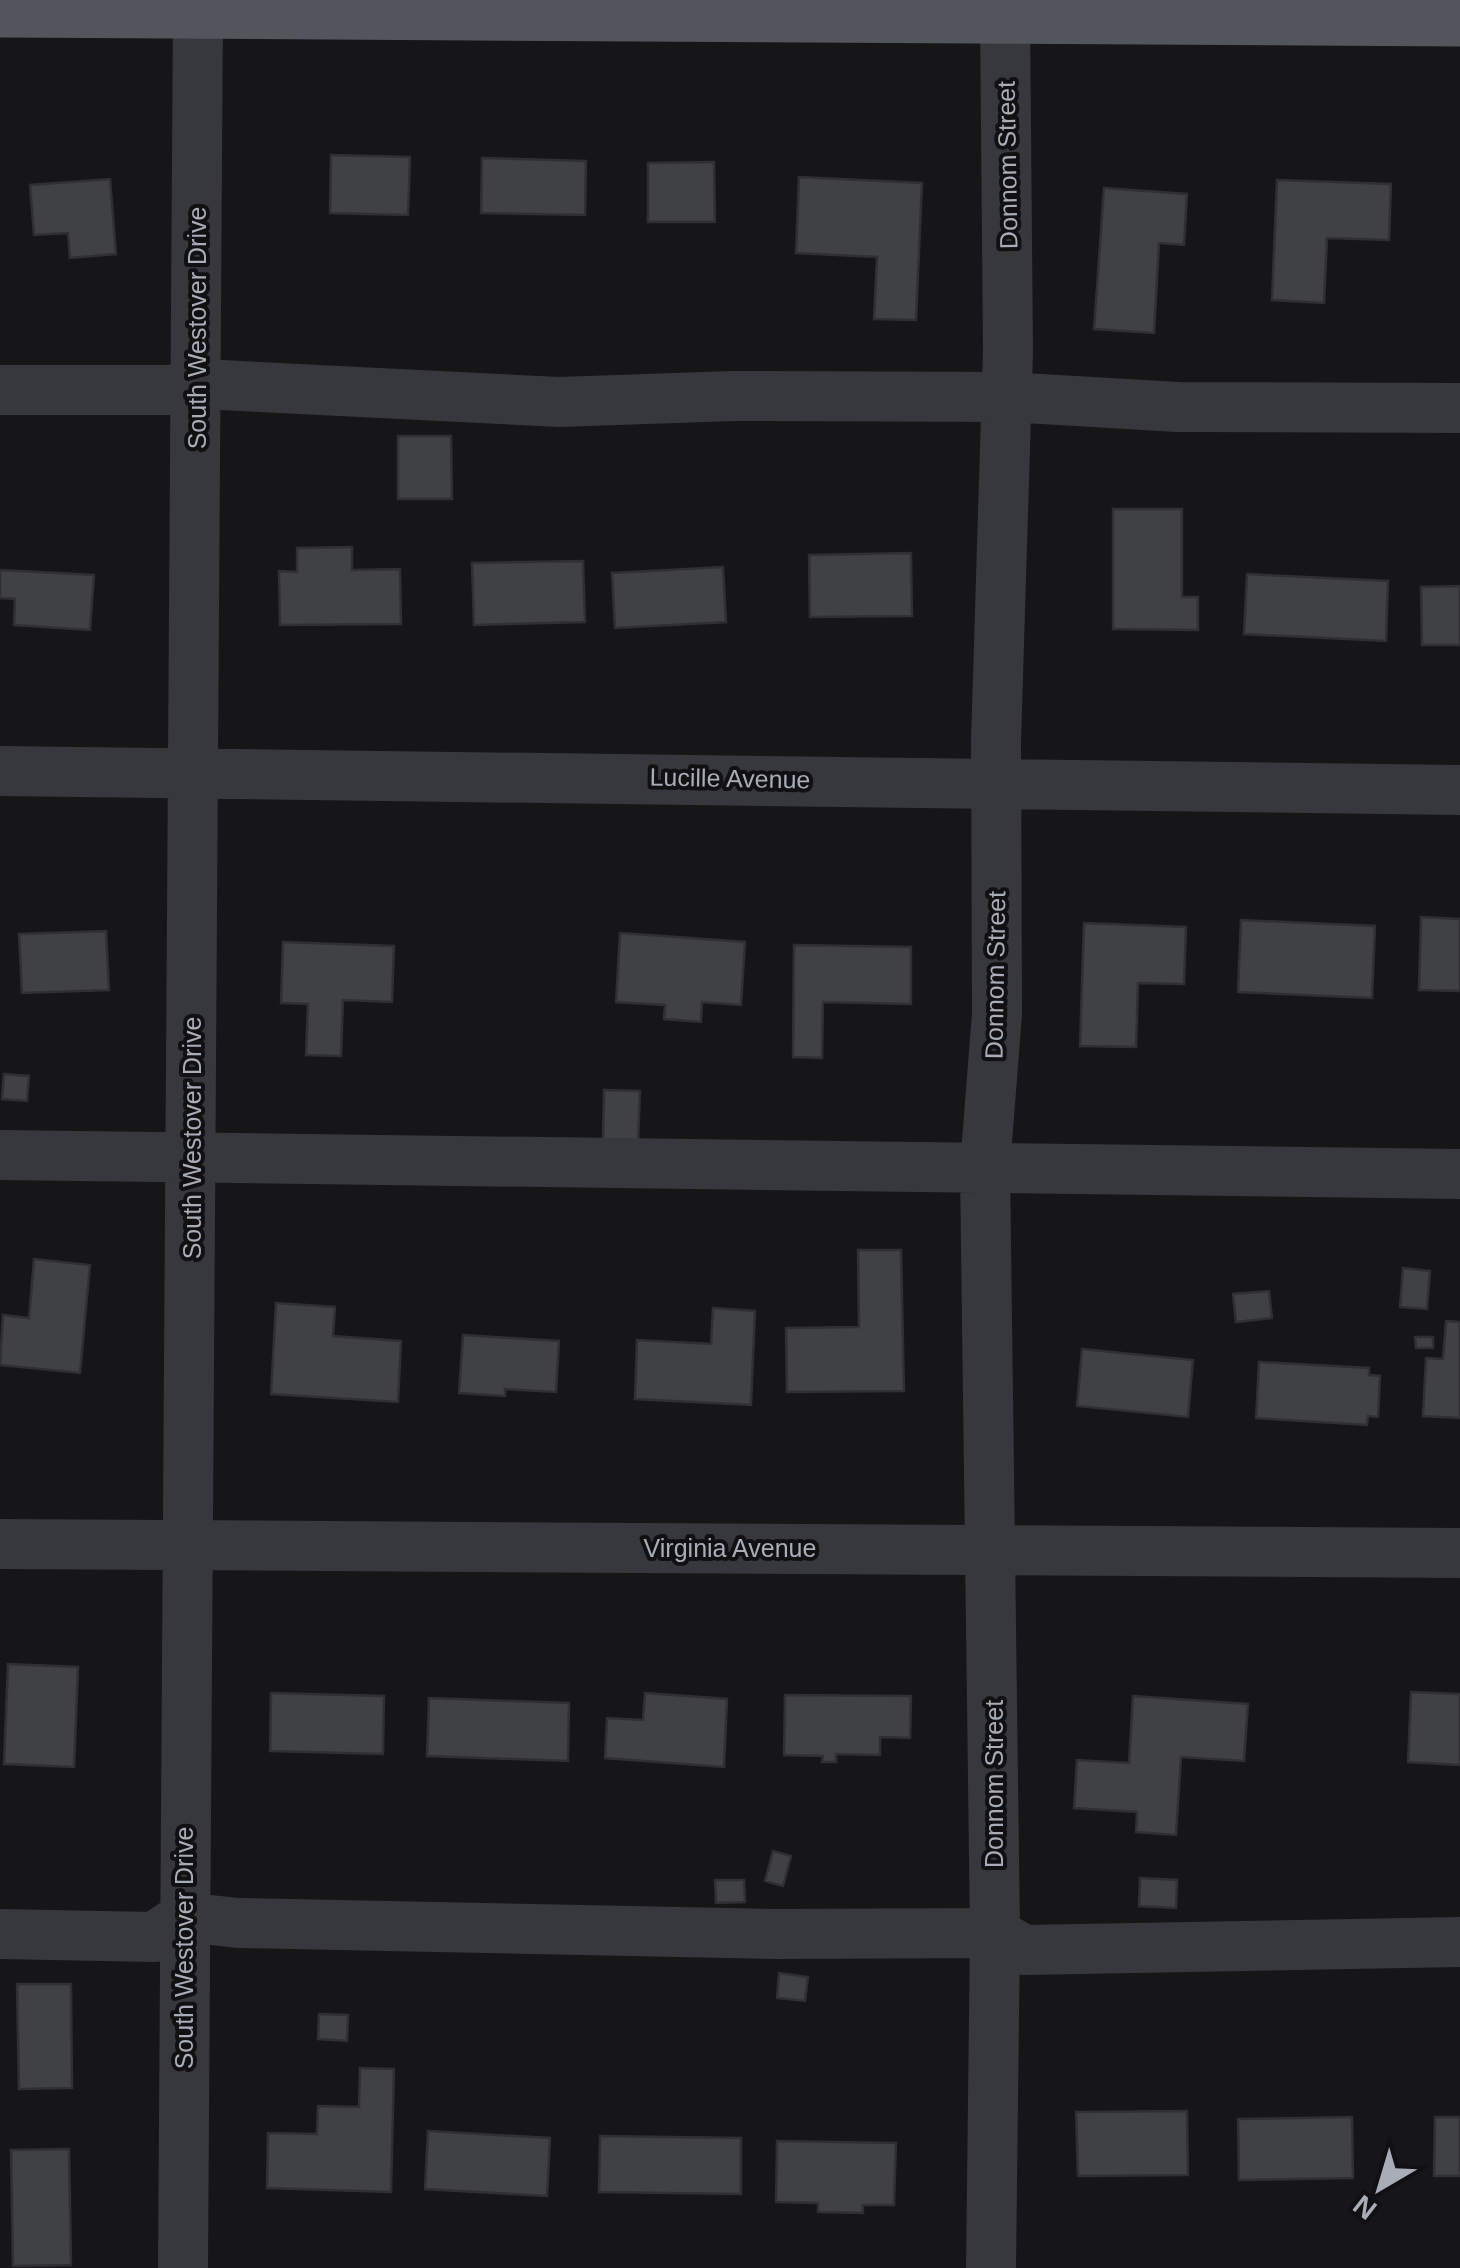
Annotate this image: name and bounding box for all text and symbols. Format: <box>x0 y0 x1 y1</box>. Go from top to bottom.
street label: Donnom Street <box>992 81 1022 249</box>
street label: South Westover Drive <box>183 207 211 449</box>
street label: Lucille Avenue <box>649 763 811 793</box>
street label: Donnom Street <box>980 891 1010 1059</box>
street label: South Westover Drive <box>178 1017 206 1259</box>
street label: Virginia Avenue <box>644 1534 816 1562</box>
street label: Donnom Street <box>980 1700 1008 1868</box>
street label: South Westover Drive <box>170 1827 198 2069</box>
north arrow <box>1330 2138 1430 2238</box>
text: N <box>1347 2189 1382 2226</box>

